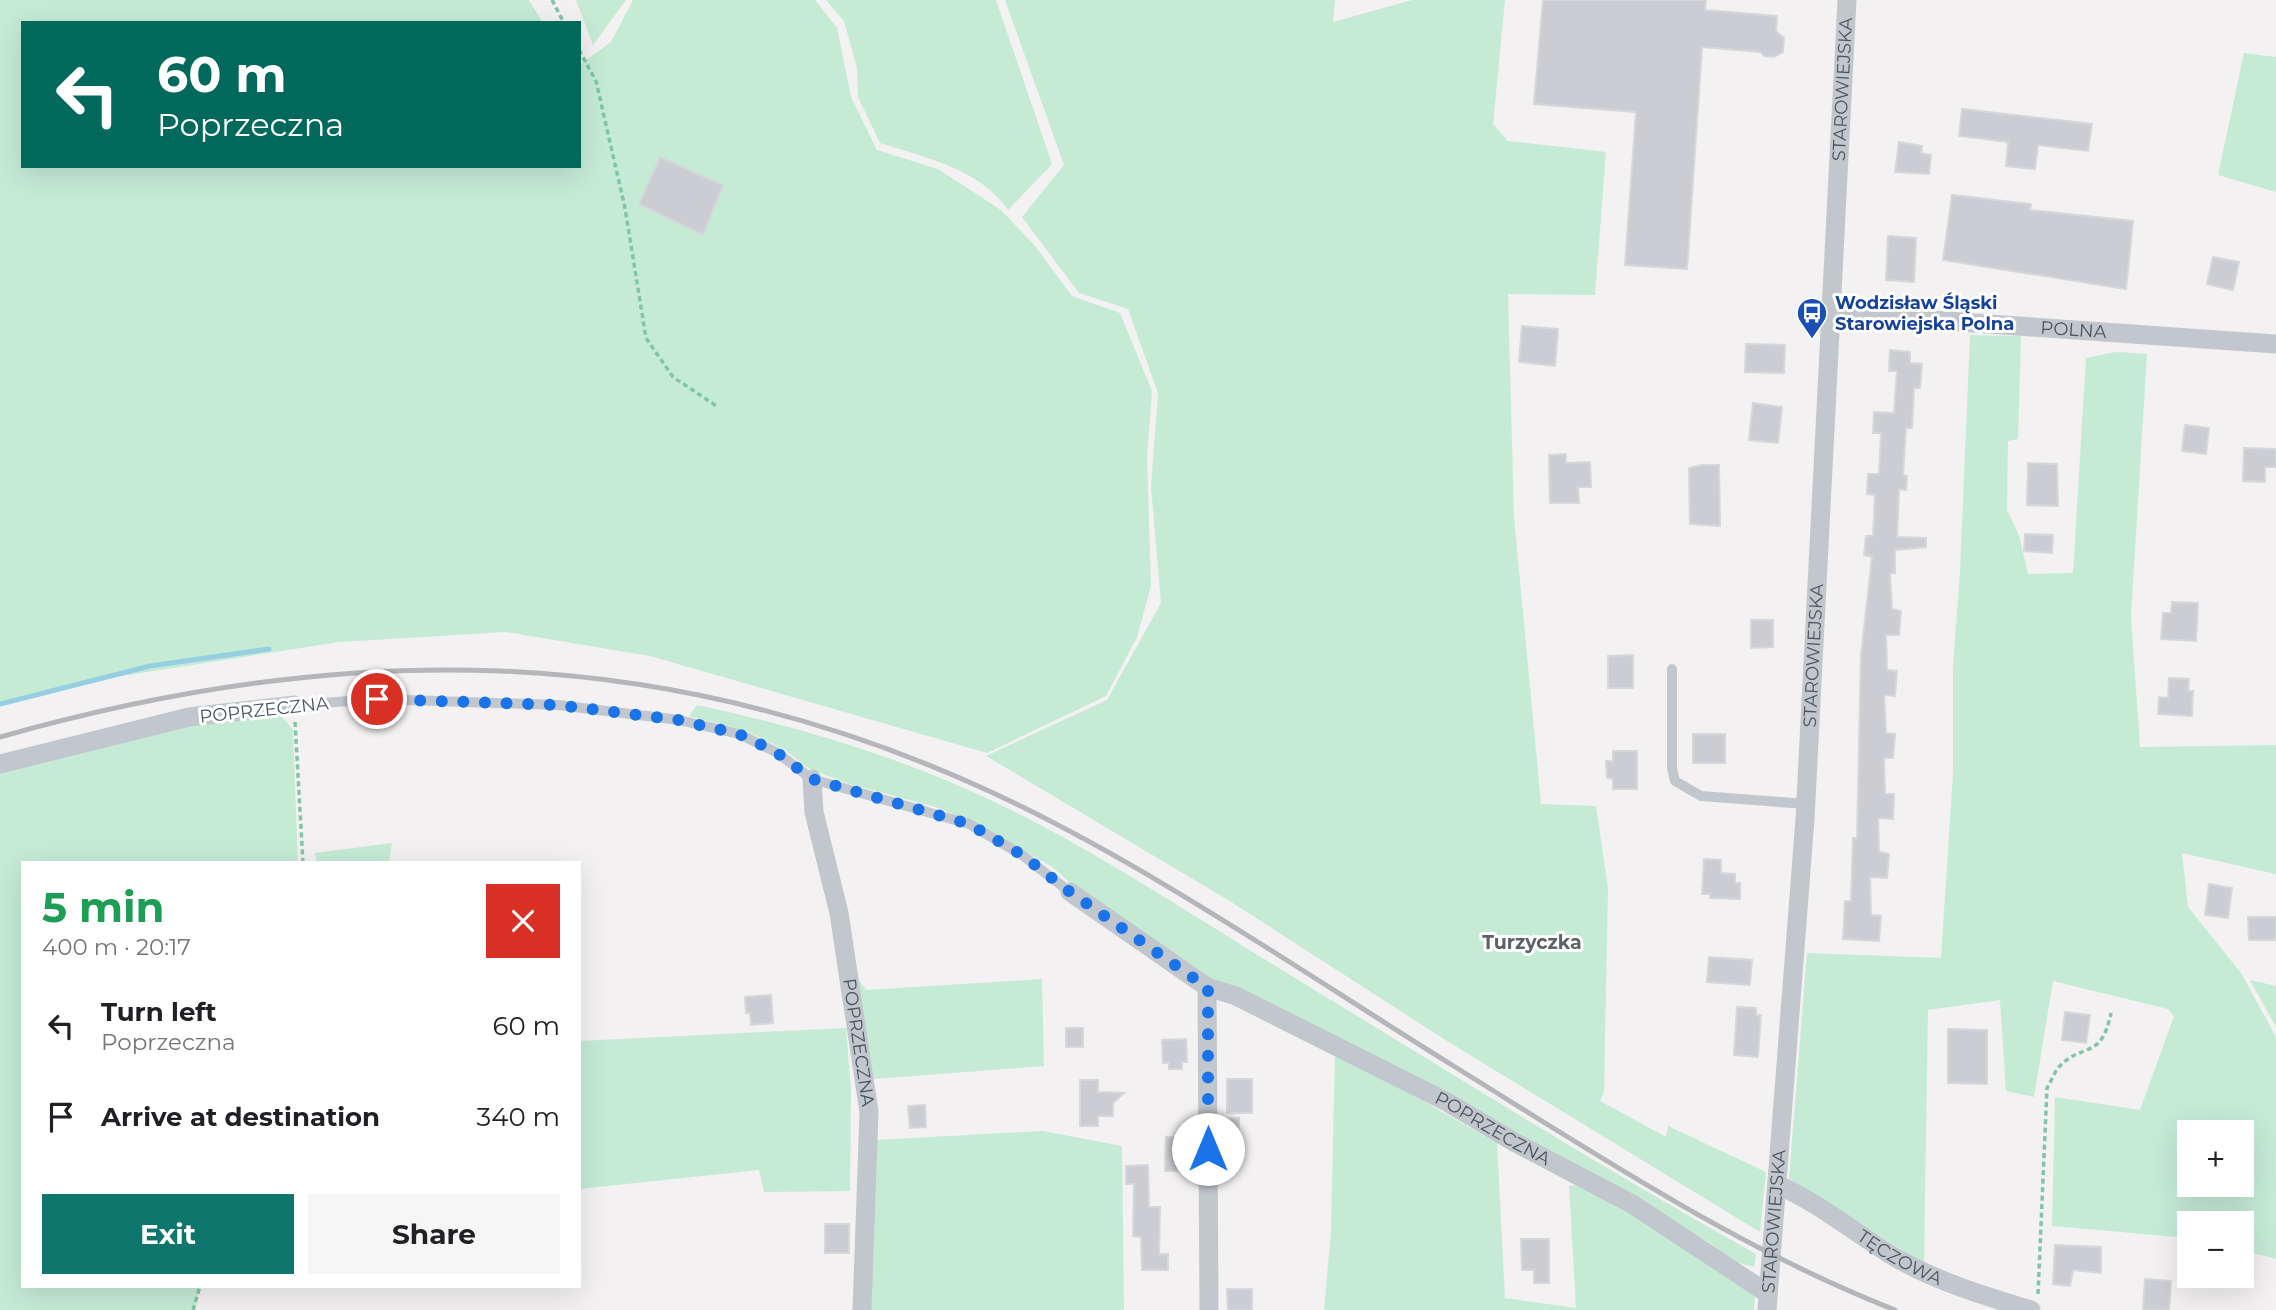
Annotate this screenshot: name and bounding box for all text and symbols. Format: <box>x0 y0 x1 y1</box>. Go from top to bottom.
street label: STAROWIEJSKA <box>1828 17 1857 162</box>
text: 60 m <box>157 45 287 104</box>
icon: left <box>42 49 133 140</box>
text: Poprzeczna <box>157 105 344 144</box>
place label: Wodzisław Śląski Starowiejska Polna <box>1835 292 2014 335</box>
bus stop icon: Wodzisław Śląski Starowiejska Polna <box>1795 296 1829 340</box>
street label: POLNA <box>2040 317 2107 343</box>
street label: STAROWIEJSKA <box>1799 583 1828 728</box>
pin <box>347 669 407 729</box>
icon: arrive <box>358 680 396 718</box>
street label: POPRZECZNA <box>198 692 330 728</box>
text: 5 min <box>42 881 165 933</box>
button: close <box>486 884 560 958</box>
district label: Turzyczka <box>1482 931 1582 954</box>
text: 400 m · 20:17 <box>42 933 191 961</box>
street label: POPRZECZNA <box>838 977 879 1108</box>
text: Turn left <box>101 996 217 1028</box>
icon: left <box>42 1007 80 1045</box>
text: 60 m <box>493 1010 560 1042</box>
text: Poprzeczna <box>101 1028 236 1056</box>
street label: POPRZECZNA <box>1431 1087 1554 1170</box>
icon: arrive <box>42 1098 80 1136</box>
text: Arrive at destination <box>101 1101 380 1133</box>
text: 340 m <box>477 1101 560 1133</box>
position arrow <box>1171 1112 1245 1186</box>
map controls <box>2177 1120 2254 1288</box>
button: + <box>2177 1120 2254 1197</box>
street label: STAROWIEJSKA <box>1757 1149 1790 1294</box>
button: Exit <box>42 1194 294 1274</box>
button: Share <box>308 1194 560 1274</box>
button: − <box>2177 1211 2254 1288</box>
street label: TĘCZOWA <box>1853 1225 1945 1290</box>

